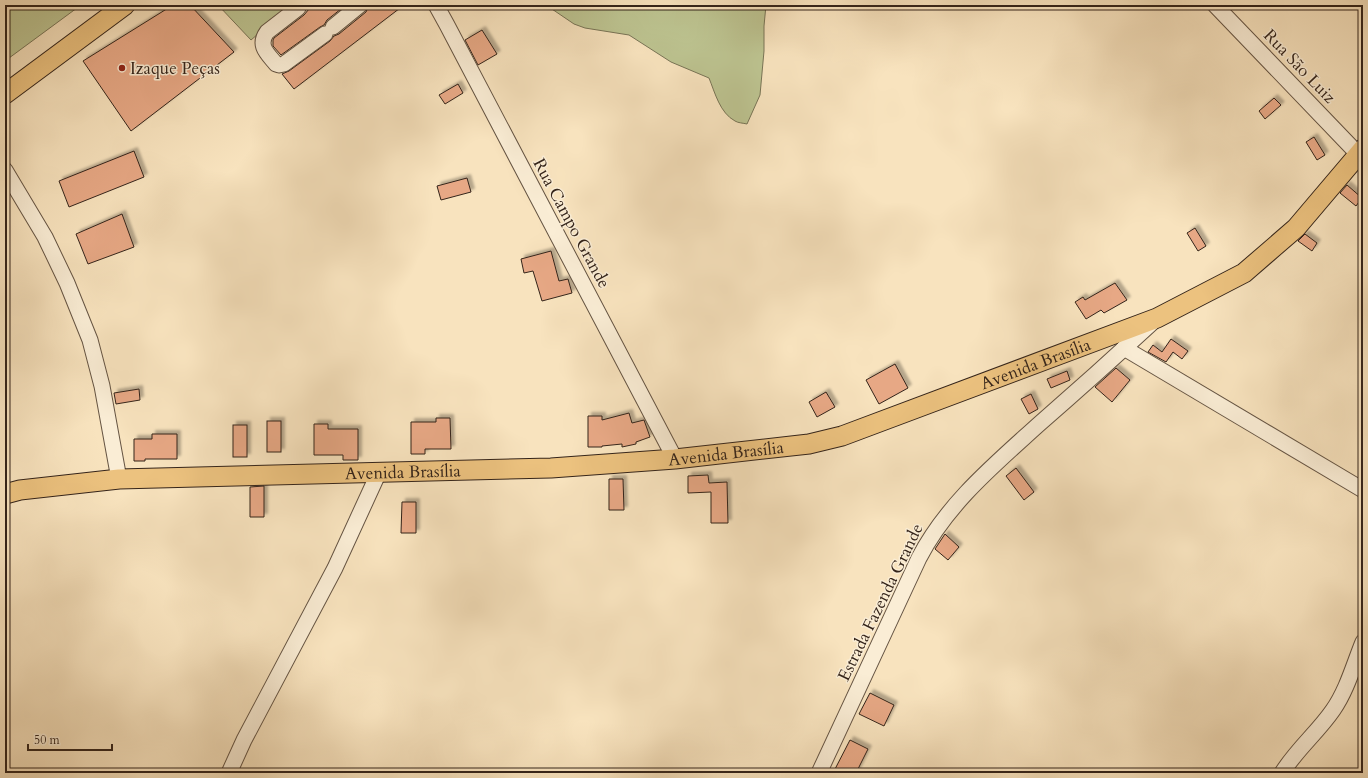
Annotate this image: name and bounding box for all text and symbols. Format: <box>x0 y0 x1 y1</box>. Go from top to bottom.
street label: Rua São Luiz <box>1258 24 1341 109</box>
place label: Izaque Peças <box>130 57 220 80</box>
marker: Izaque Peças <box>117 63 127 73</box>
street label: Rua Campo Grande <box>528 154 616 292</box>
street label: Avenida Brasília <box>977 333 1095 395</box>
street label: Avenida Brasília <box>668 436 786 471</box>
street label: Avenida Brasília <box>345 459 462 485</box>
street label: Estrada Fazenda Grande <box>832 520 929 685</box>
scale bar <box>28 726 112 752</box>
text: 50 m <box>34 732 61 748</box>

